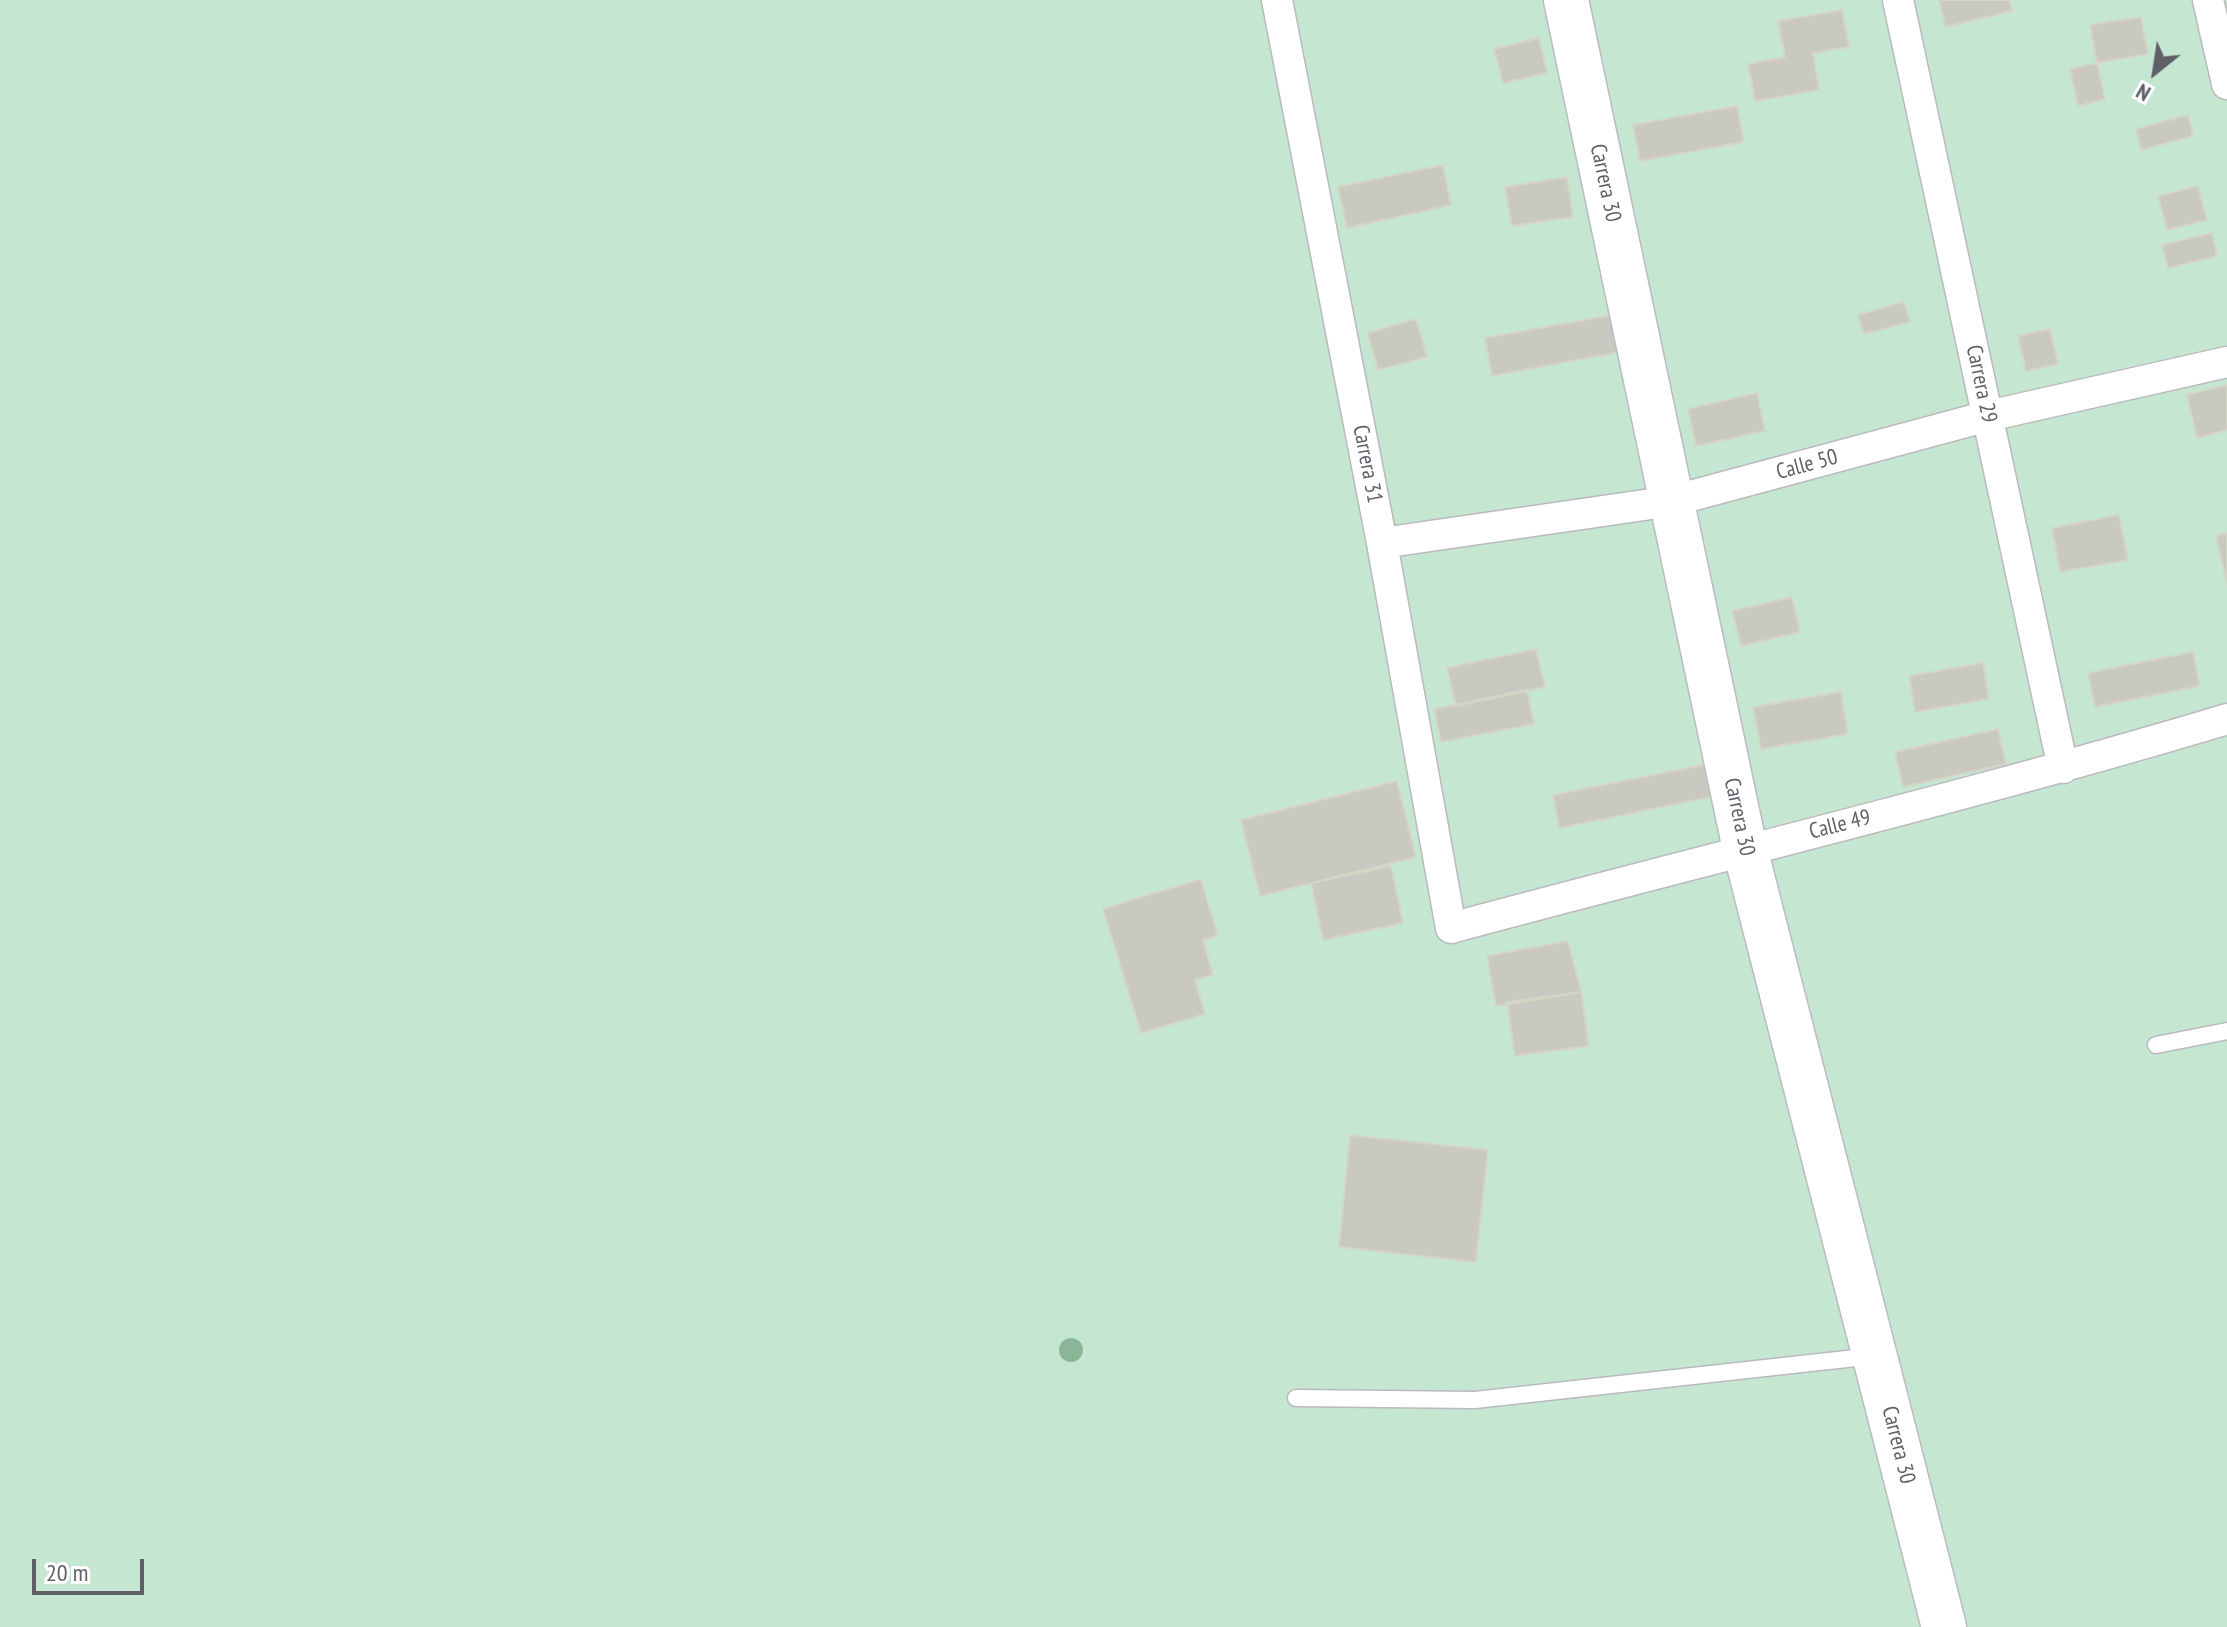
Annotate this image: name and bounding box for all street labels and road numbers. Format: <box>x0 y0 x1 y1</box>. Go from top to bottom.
street label: Carrera 30 <box>1584 142 1626 224</box>
street label: Carrera 29 <box>1960 343 2002 425</box>
street label: Carrera 31 <box>1347 423 1387 505</box>
street label: Calle 50 <box>1773 444 1841 486</box>
street label: Carrera 30 <box>1718 776 1760 858</box>
street label: Calle 49 <box>1807 805 1873 845</box>
street label: Carrera 30 <box>1876 1403 1920 1487</box>

